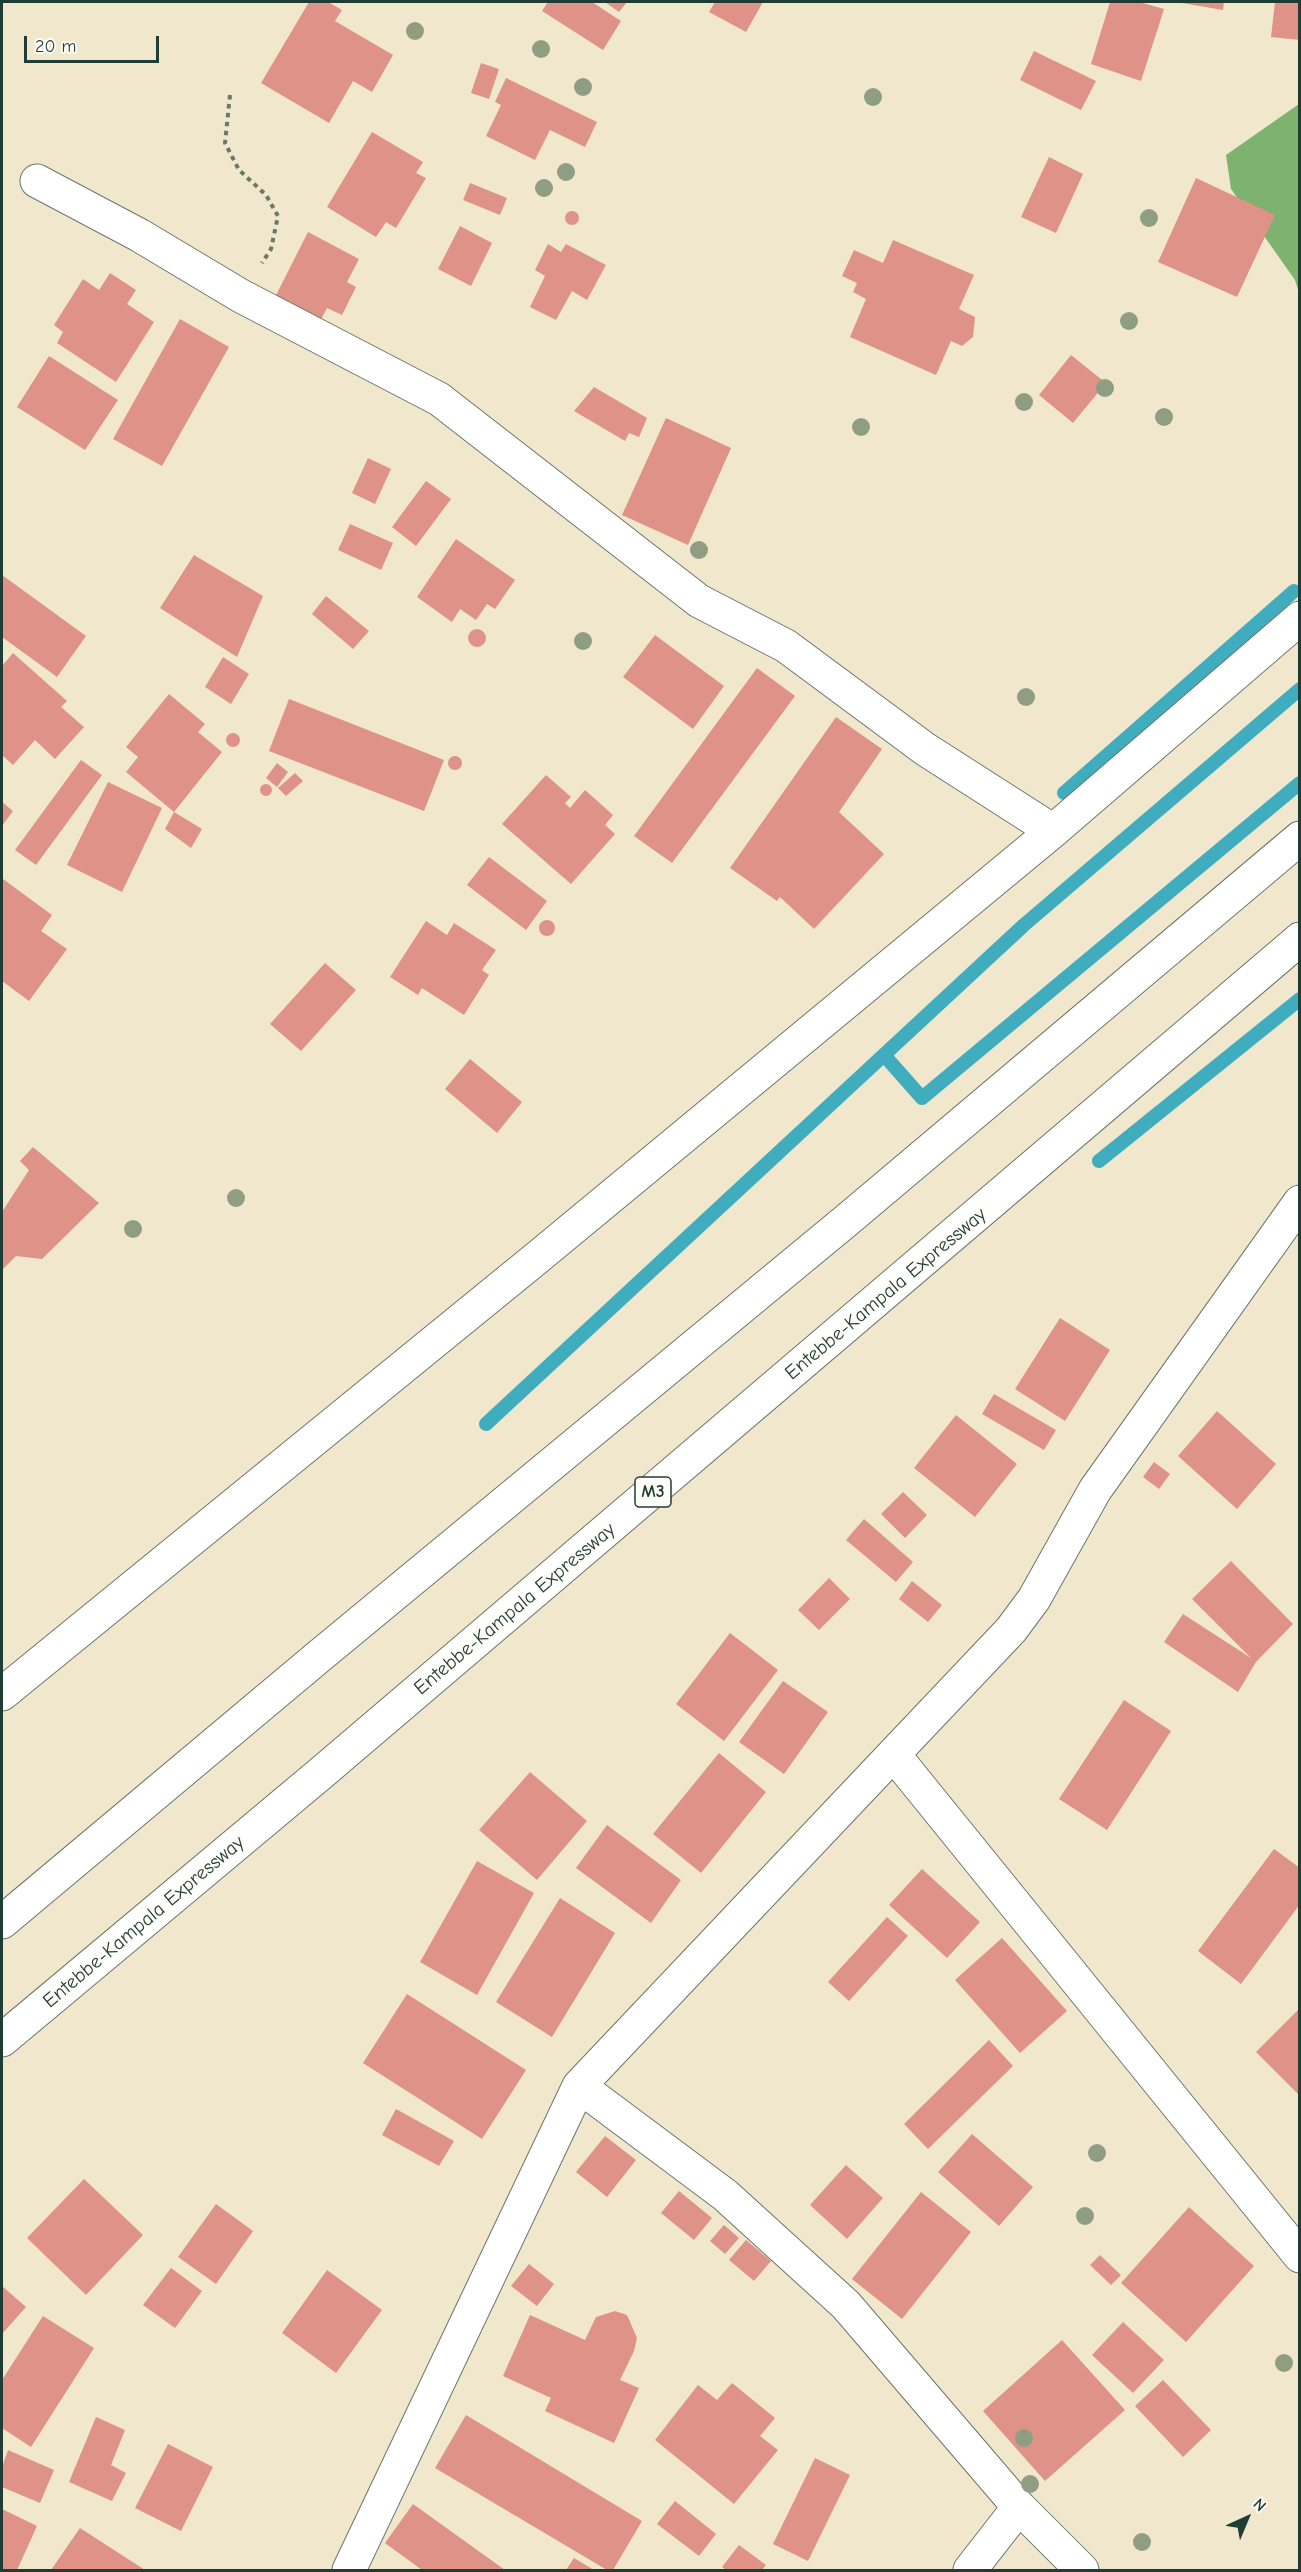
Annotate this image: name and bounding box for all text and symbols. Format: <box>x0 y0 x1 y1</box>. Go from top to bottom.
scale bar <box>27 24 162 62</box>
text: 20 m <box>35 36 76 57</box>
street label: Entebbe-Kampala Expressway <box>780 1203 992 1385</box>
road number: M3 <box>635 1477 671 1507</box>
street label: Entebbe-Kampala Expressway <box>409 1518 621 1700</box>
street label: Entebbe-Kampala Expressway <box>38 1831 250 2013</box>
north arrow <box>1217 2488 1277 2548</box>
text: N <box>1249 2495 1270 2515</box>

